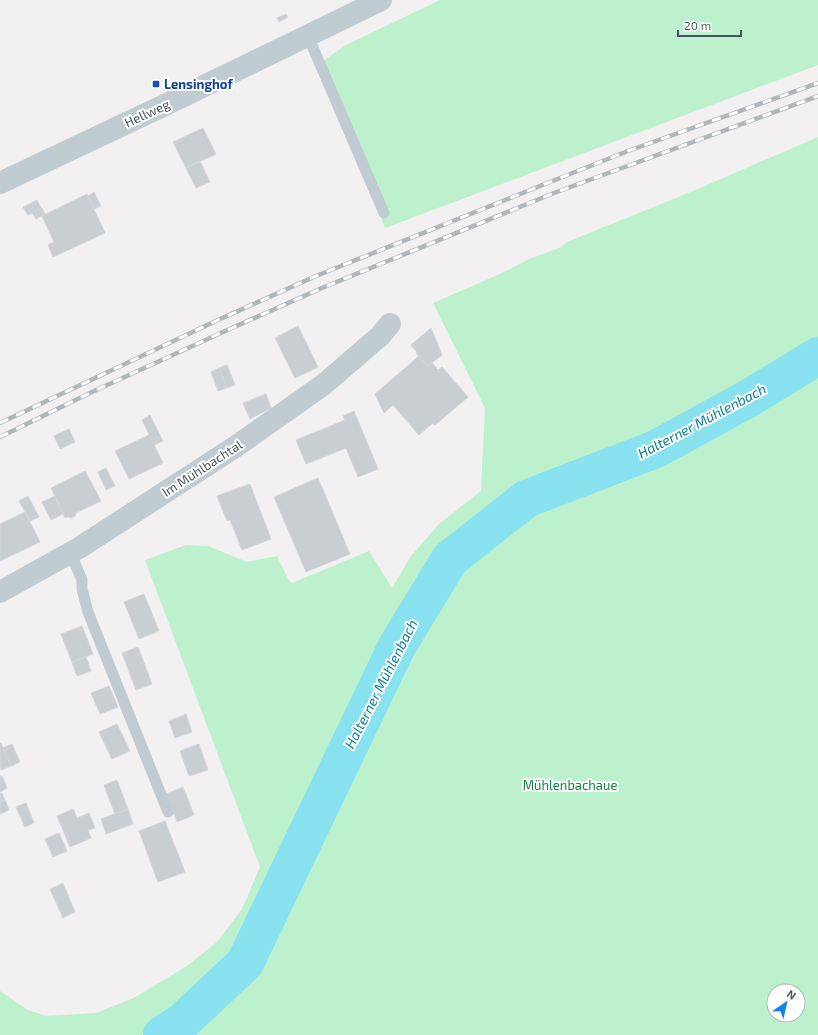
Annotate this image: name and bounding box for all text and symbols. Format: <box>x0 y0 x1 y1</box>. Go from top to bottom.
scale bar <box>678 12 741 38</box>
text: 20 m <box>684 18 711 32</box>
place label: Lensinghof <box>164 76 233 92</box>
marker: Lensinghof <box>151 79 161 89</box>
street label: Hellweg <box>122 96 172 130</box>
water label: Halterner Mühlenbach <box>635 380 769 462</box>
street label: Im Mühlbachtal <box>159 436 245 500</box>
water label: Halterner Mühlenbach <box>341 616 421 751</box>
park label: Mühlenbachaue <box>523 777 617 793</box>
north arrow <box>766 983 806 1023</box>
text: N <box>785 987 799 1002</box>

